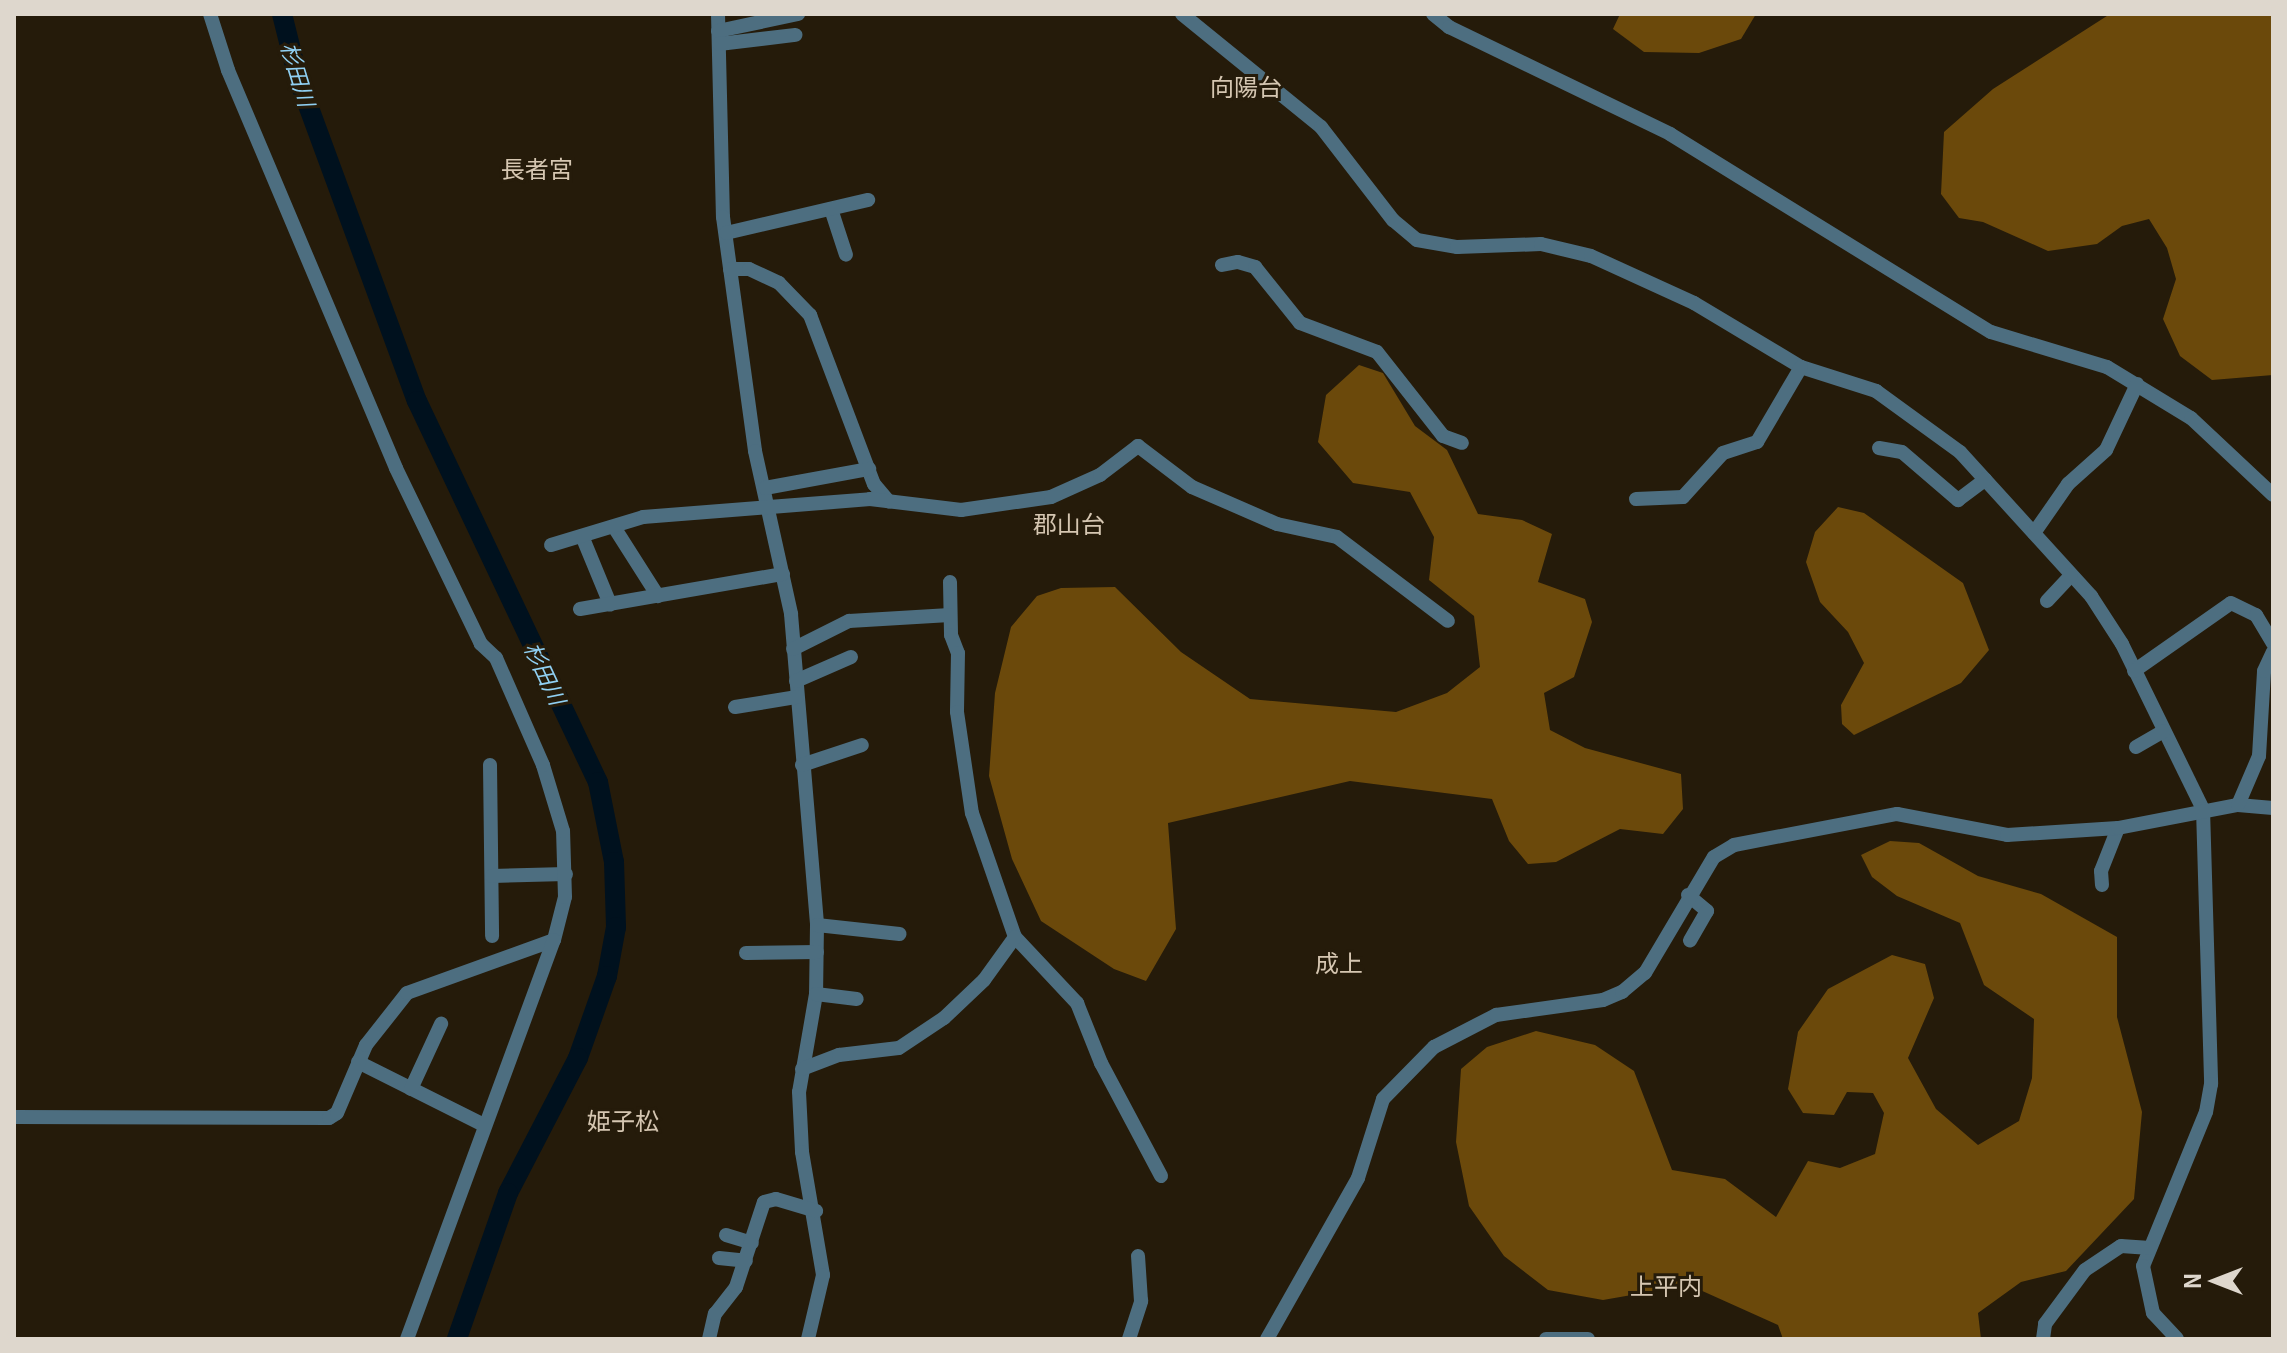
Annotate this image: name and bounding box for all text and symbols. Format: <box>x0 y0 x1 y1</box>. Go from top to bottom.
water label: 杉田川 <box>277 39 321 109</box>
district label: 向陽台 <box>1210 72 1282 100</box>
district label: 長者宮 <box>501 154 573 182</box>
district label: 郡山台 <box>1033 509 1105 537</box>
water label: 杉田川 <box>520 638 572 708</box>
district label: 成上 <box>1315 948 1363 976</box>
district label: 姫子松 <box>587 1106 659 1134</box>
north arrow <box>2175 1241 2255 1321</box>
district label: 上平内 <box>1630 1271 1702 1299</box>
text: N <box>2175 1273 2207 1289</box>

